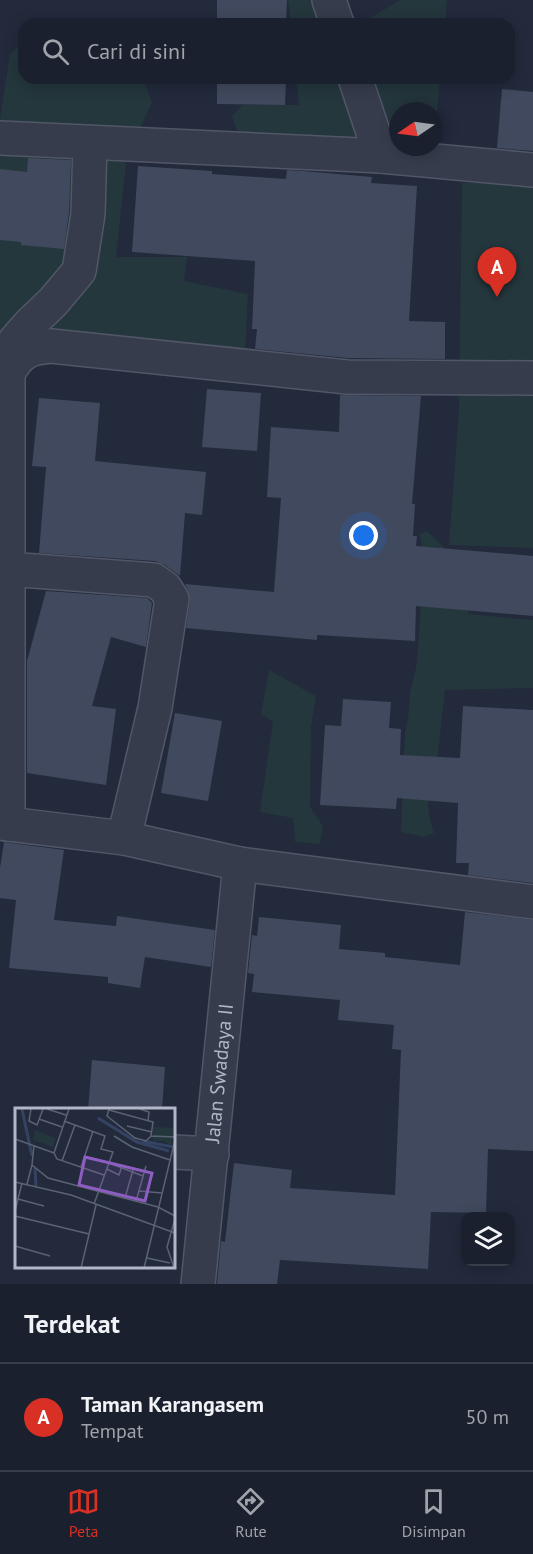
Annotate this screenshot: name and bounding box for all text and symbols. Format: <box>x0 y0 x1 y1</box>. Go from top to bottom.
search box <box>18 18 515 84</box>
icon: search <box>39 35 72 68</box>
text: Cari di sini <box>87 37 186 65</box>
north arrow <box>389 102 443 156</box>
pin: A <box>478 248 516 297</box>
your location <box>349 521 378 550</box>
street label: Jalan Swadaya II <box>199 1002 239 1145</box>
inset map <box>15 1108 176 1269</box>
map controls <box>461 1212 515 1266</box>
button: layers <box>461 1212 515 1266</box>
text: Terdekat <box>24 1307 120 1340</box>
text: Taman Karangasem <box>81 1390 264 1418</box>
text: A <box>37 1404 50 1430</box>
text: 50 m <box>466 1404 509 1430</box>
text: Tempat <box>81 1418 143 1444</box>
tab: Peta <box>67 1485 100 1541</box>
tab: Rute <box>234 1485 267 1541</box>
tab: Disimpan <box>402 1485 466 1541</box>

